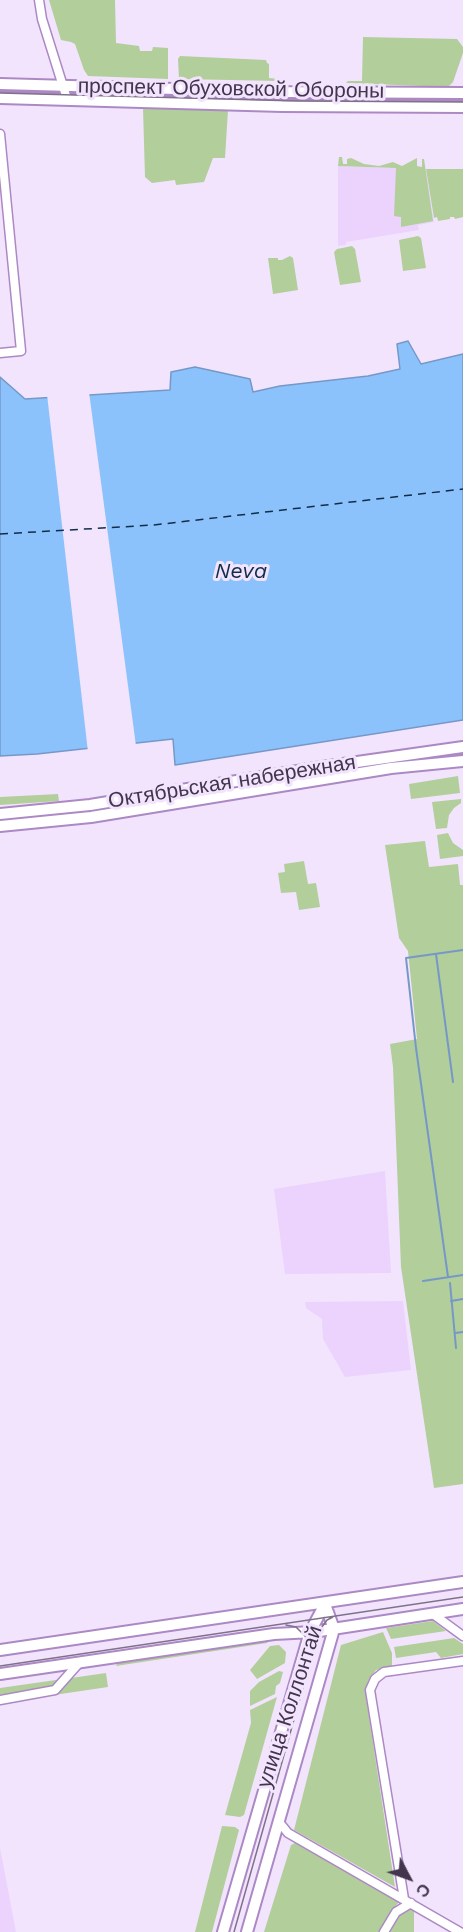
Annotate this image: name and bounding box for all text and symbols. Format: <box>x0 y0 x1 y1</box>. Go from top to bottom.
street label: проспект Обуховской Обороны <box>78 74 384 104</box>
water label: Neva <box>215 559 267 585</box>
street label: Октябрьская набережная <box>106 750 358 814</box>
street label: улица Коллонтай <box>252 1623 328 1791</box>
north arrow <box>379 1848 439 1908</box>
text: С <box>412 1880 434 1901</box>

